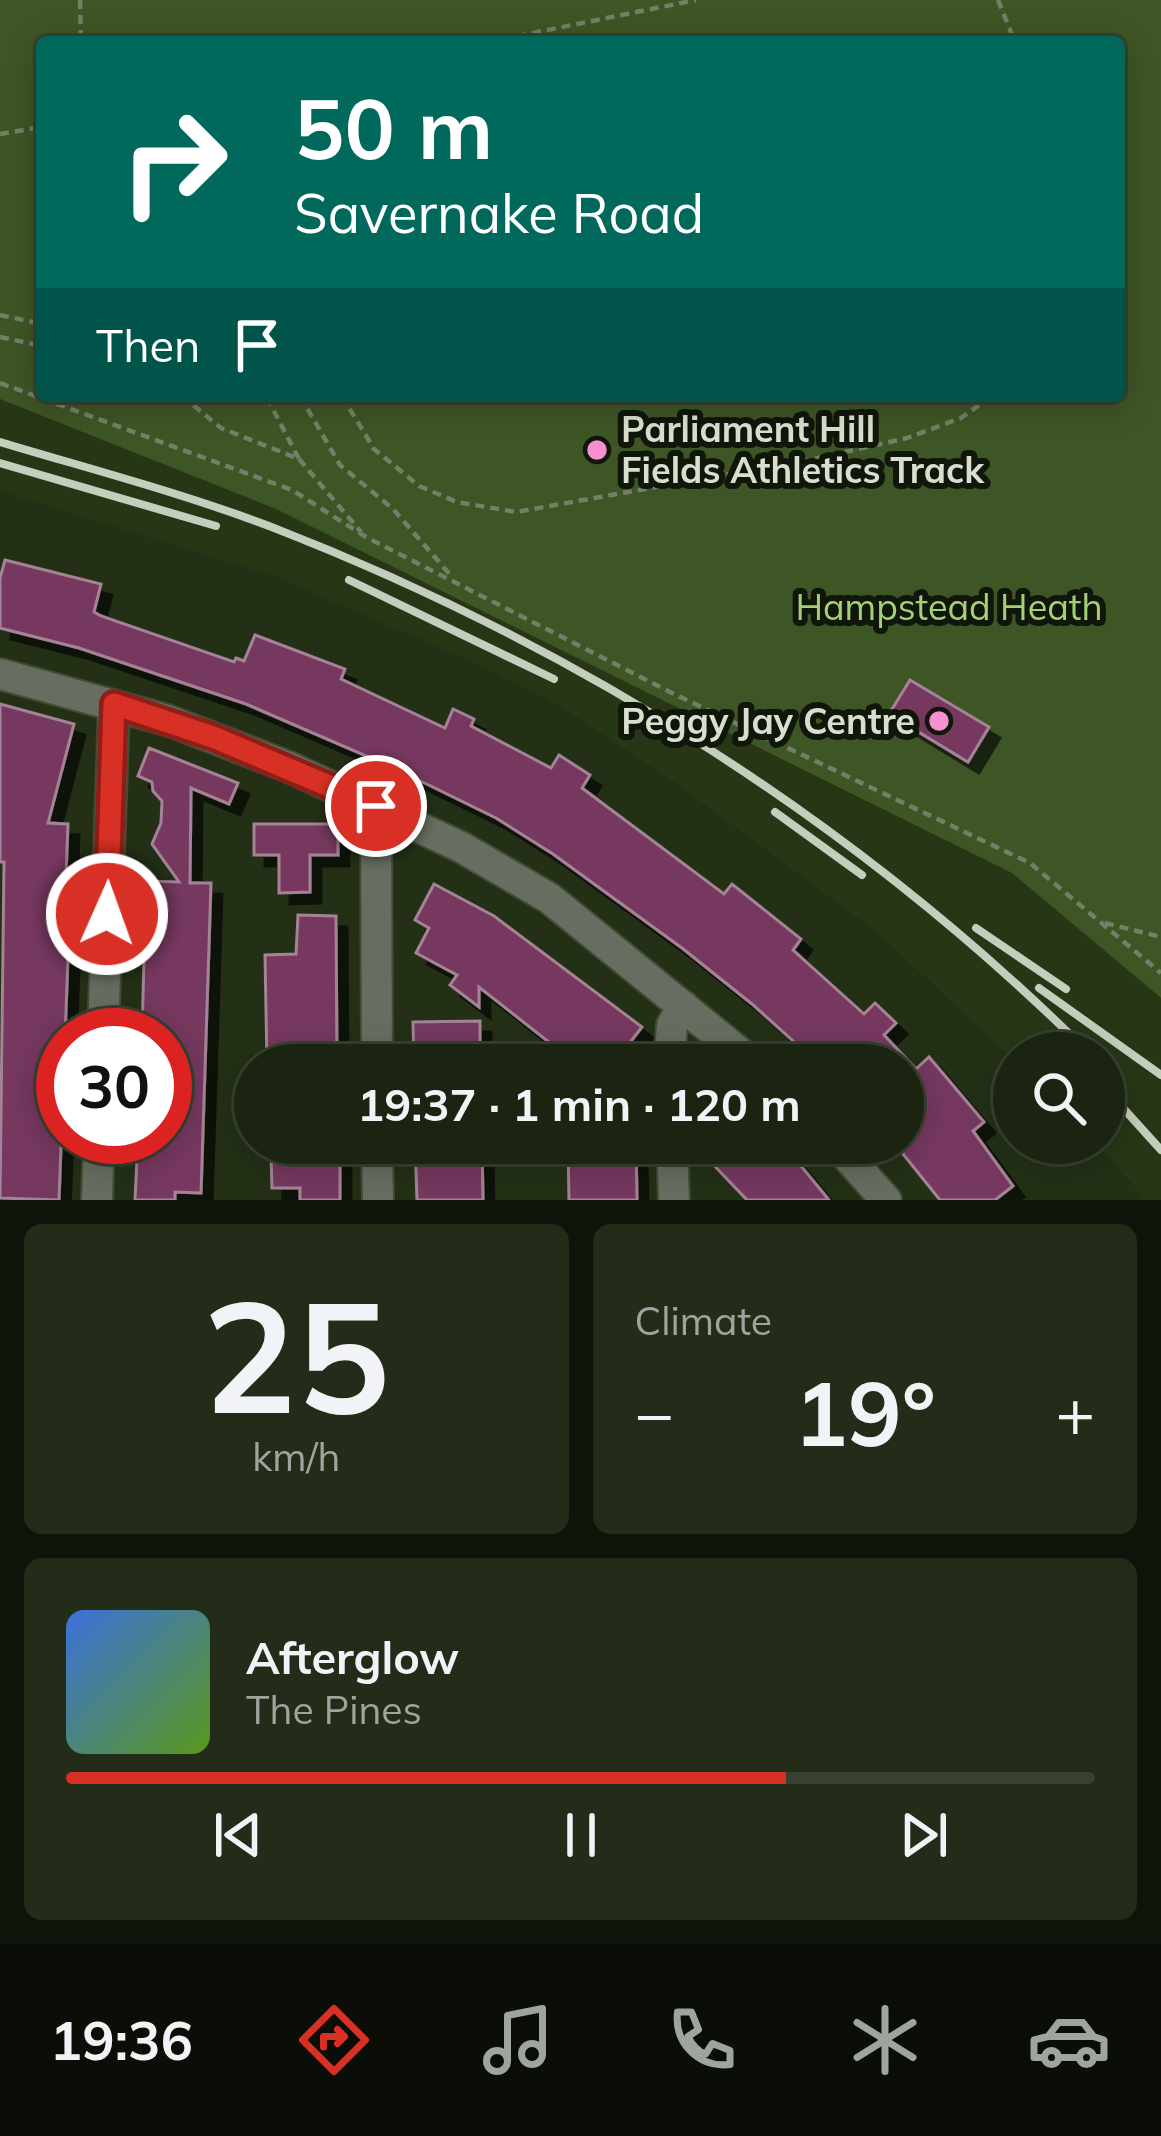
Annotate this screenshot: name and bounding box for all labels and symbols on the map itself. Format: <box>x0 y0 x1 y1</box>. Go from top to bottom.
place label: Parliament Hill Fields Athletics Track <box>621 406 985 492</box>
marker: Parliament Hill Fields Athletics Track <box>584 437 610 463</box>
park label: Hampstead Heath <box>795 584 1103 629</box>
place label: Peggy Jay Centre <box>621 698 915 743</box>
marker: Peggy Jay Centre <box>926 708 952 734</box>
pin <box>325 755 427 857</box>
position arrow <box>44 851 170 977</box>
speed limit sign: 30 <box>36 1008 192 1164</box>

